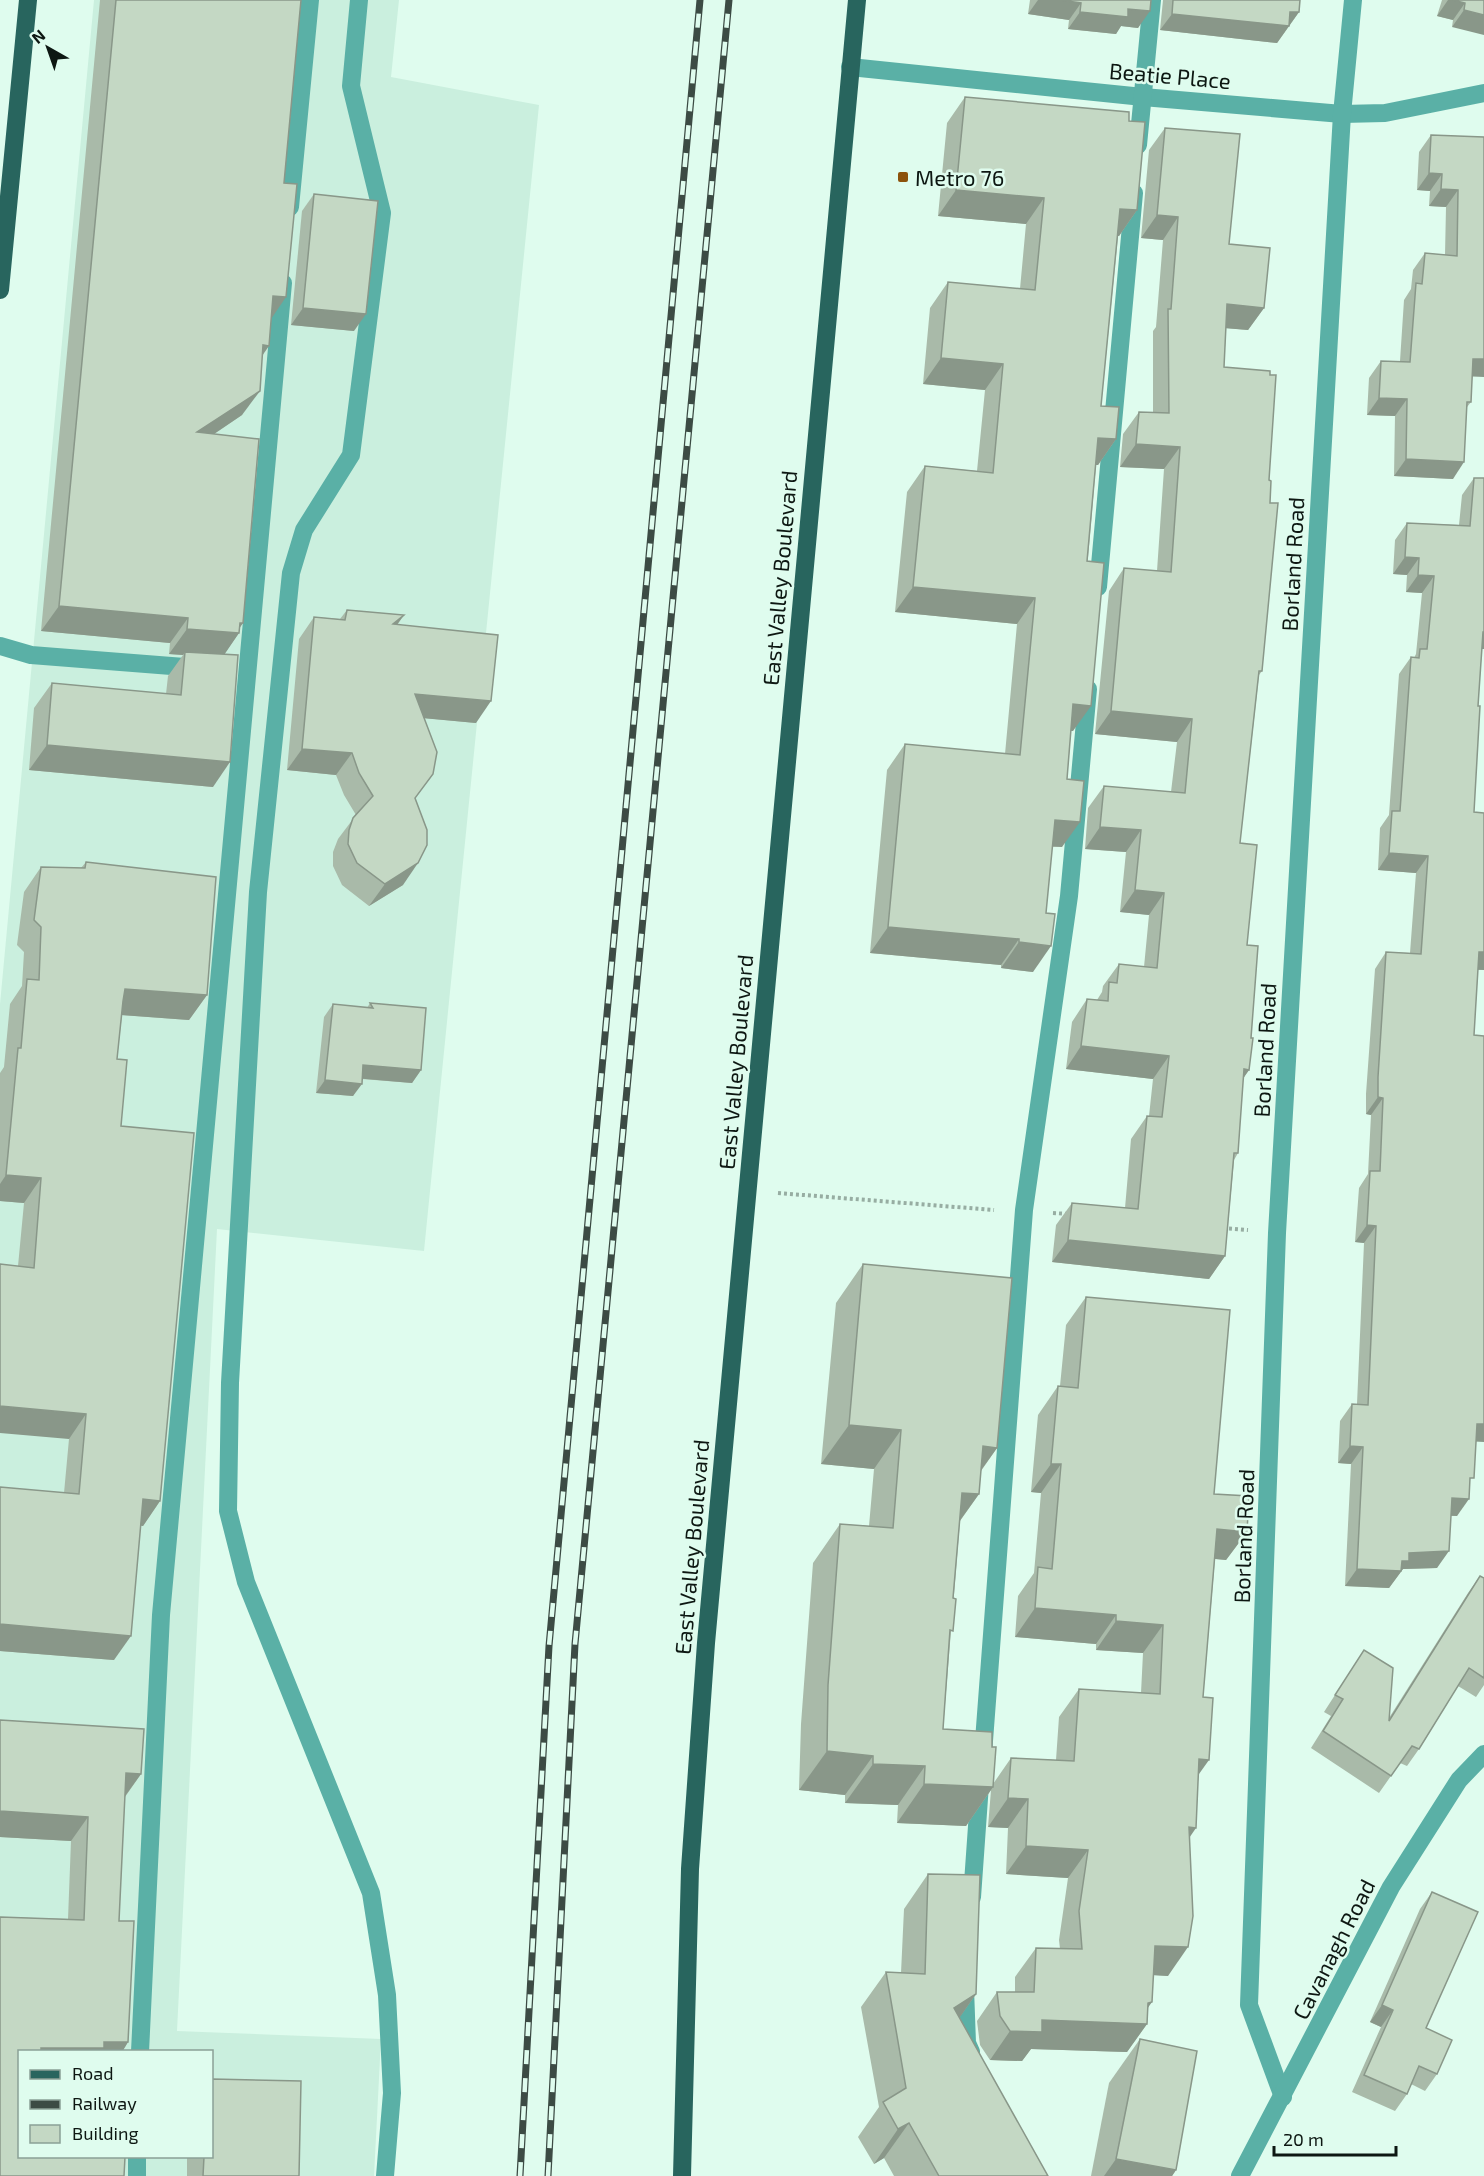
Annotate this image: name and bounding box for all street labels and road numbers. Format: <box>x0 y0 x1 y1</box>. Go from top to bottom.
street label: Beatie Place <box>1108 57 1232 93</box>
street label: East Valley Boulevard <box>757 469 801 687</box>
street label: Borland Road <box>1275 496 1309 632</box>
street label: East Valley Boulevard <box>713 953 757 1171</box>
street label: Borland Road <box>1247 982 1281 1118</box>
street label: East Valley Boulevard <box>669 1438 713 1656</box>
street label: Borland Road <box>1228 1468 1258 1604</box>
street label: Cavanagh Road <box>1287 1875 1379 2023</box>

